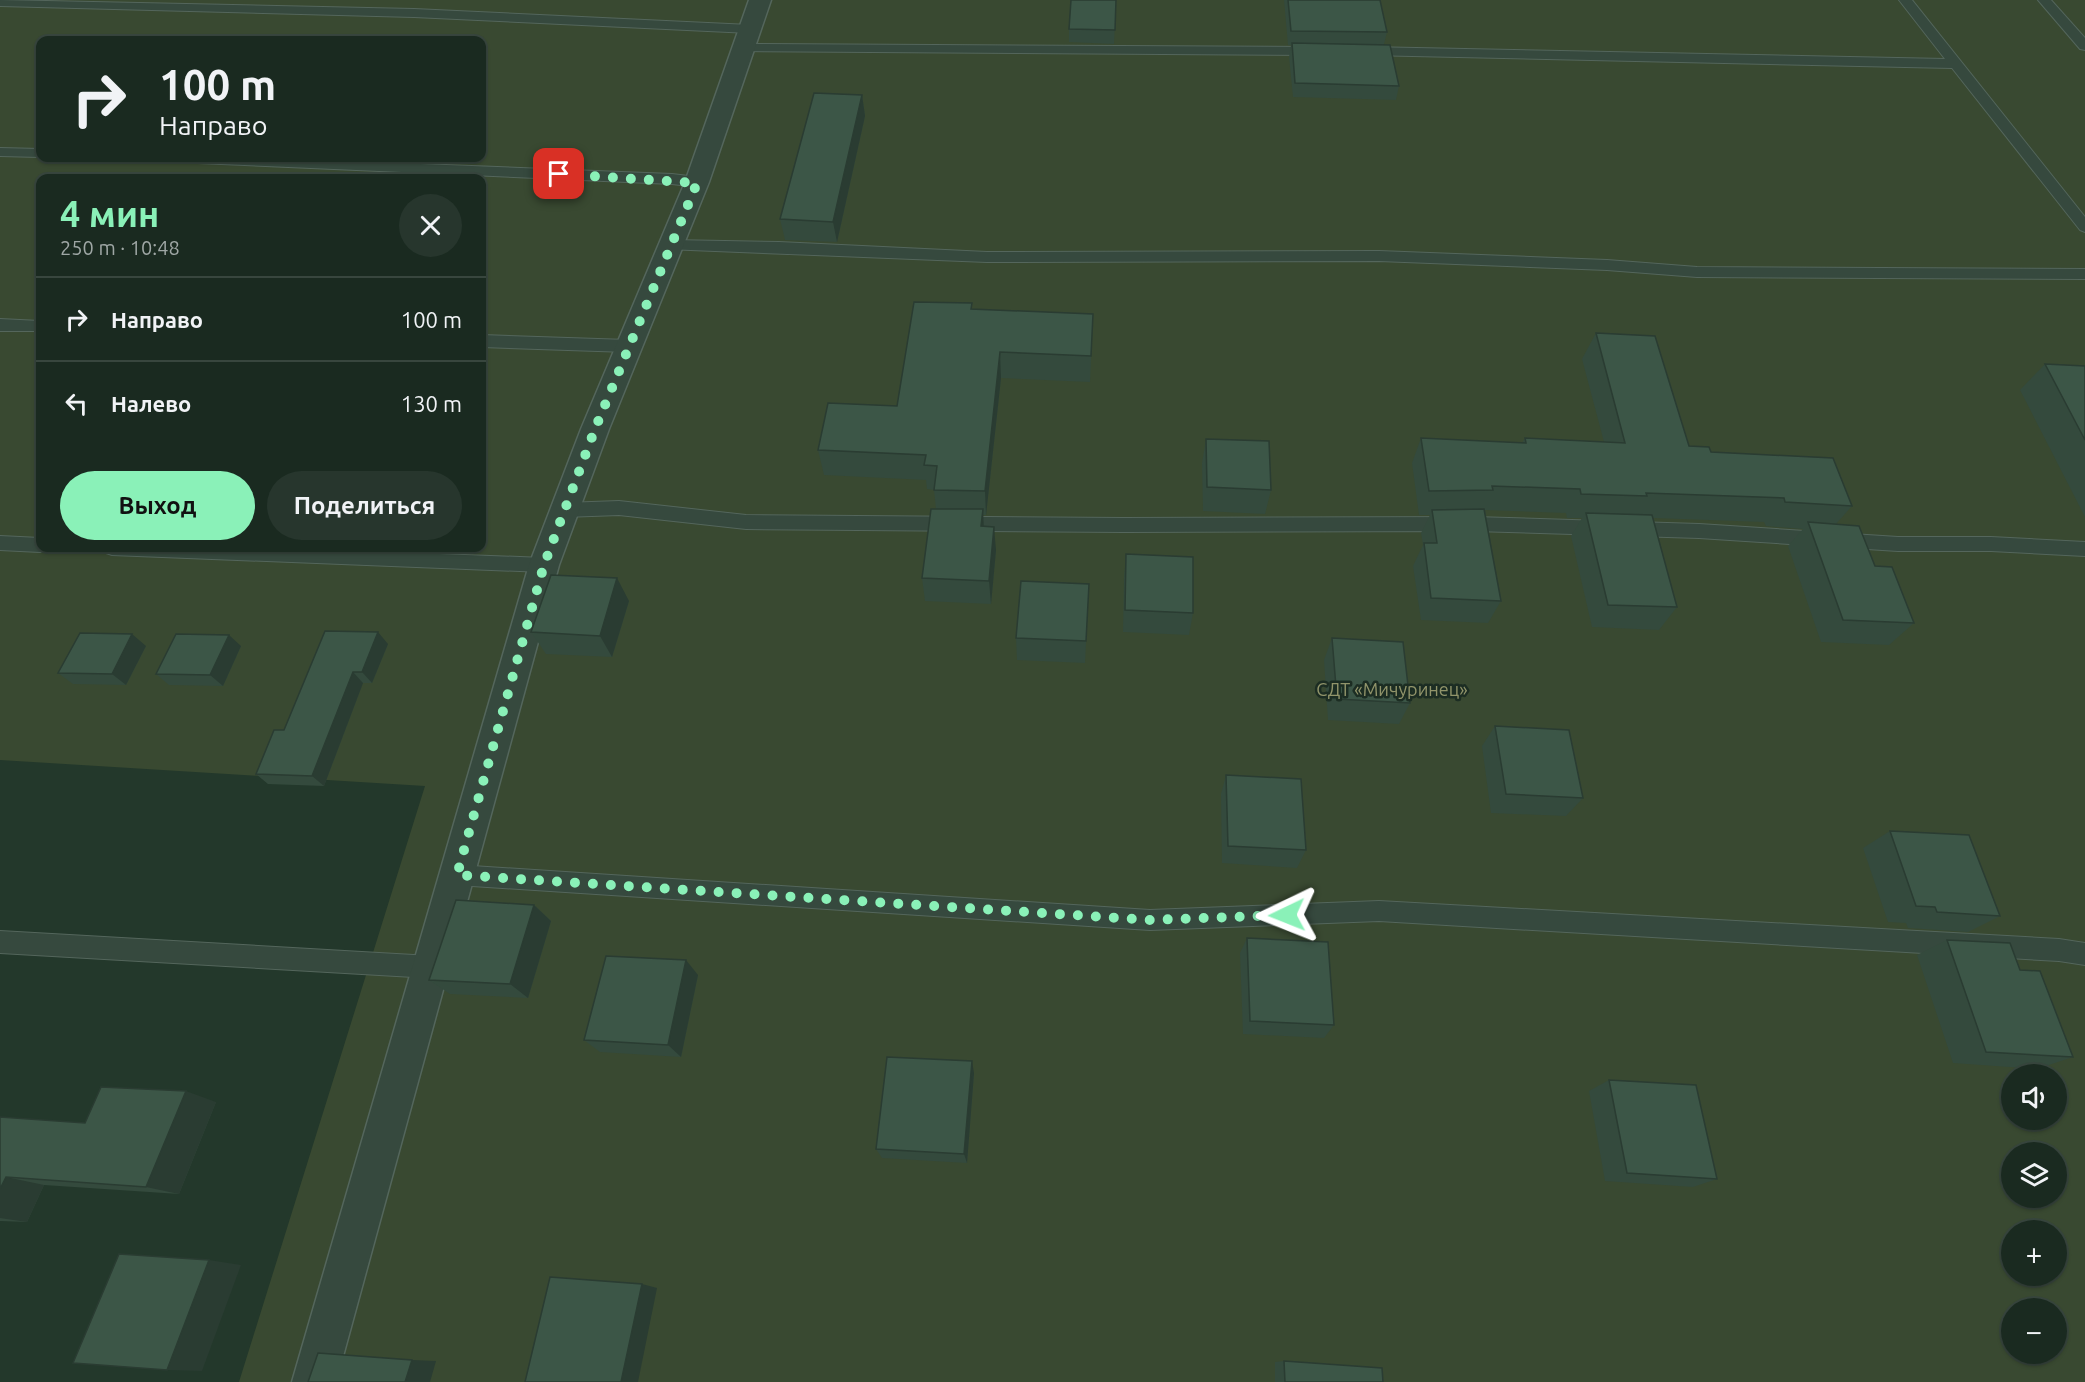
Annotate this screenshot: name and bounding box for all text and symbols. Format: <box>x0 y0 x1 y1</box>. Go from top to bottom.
icon: right <box>60 60 138 138</box>
text: 100 m <box>159 61 276 108</box>
text: Направо <box>159 110 268 140</box>
pin <box>533 148 584 199</box>
icon: arrive <box>542 157 575 190</box>
text: 4 мин <box>60 193 159 234</box>
button: close <box>399 194 462 257</box>
text: 250 m · 10:48 <box>60 236 180 259</box>
icon: right <box>60 303 93 336</box>
text: Направо <box>111 307 203 332</box>
text: 100 m <box>401 307 462 332</box>
icon: left <box>60 387 93 420</box>
text: Налево <box>111 391 191 416</box>
text: 130 m <box>401 391 462 416</box>
button: Выход <box>60 471 255 540</box>
button: Поделиться <box>267 471 462 540</box>
park label: СДТ «Мичуринец» <box>1316 679 1468 699</box>
position arrow <box>1255 883 1319 947</box>
map controls <box>2001 1064 2067 1364</box>
button: sound <box>2001 1064 2067 1130</box>
button: layers <box>2001 1142 2067 1208</box>
button: + <box>2001 1220 2067 1286</box>
button: − <box>2001 1298 2067 1364</box>

